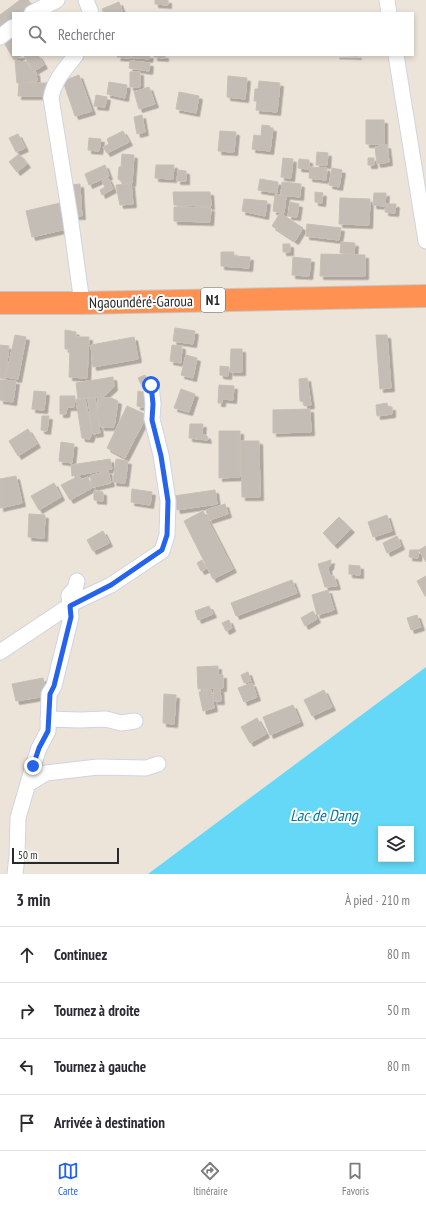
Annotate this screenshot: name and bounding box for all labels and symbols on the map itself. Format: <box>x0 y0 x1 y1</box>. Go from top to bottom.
road number: N1 <box>201 288 225 312</box>
street label: Ngaoundéré-Garoua <box>89 291 193 312</box>
route start <box>142 376 160 394</box>
route end <box>24 757 42 775</box>
water label: Lac de Dang <box>290 805 359 825</box>
scale bar <box>12 846 119 865</box>

